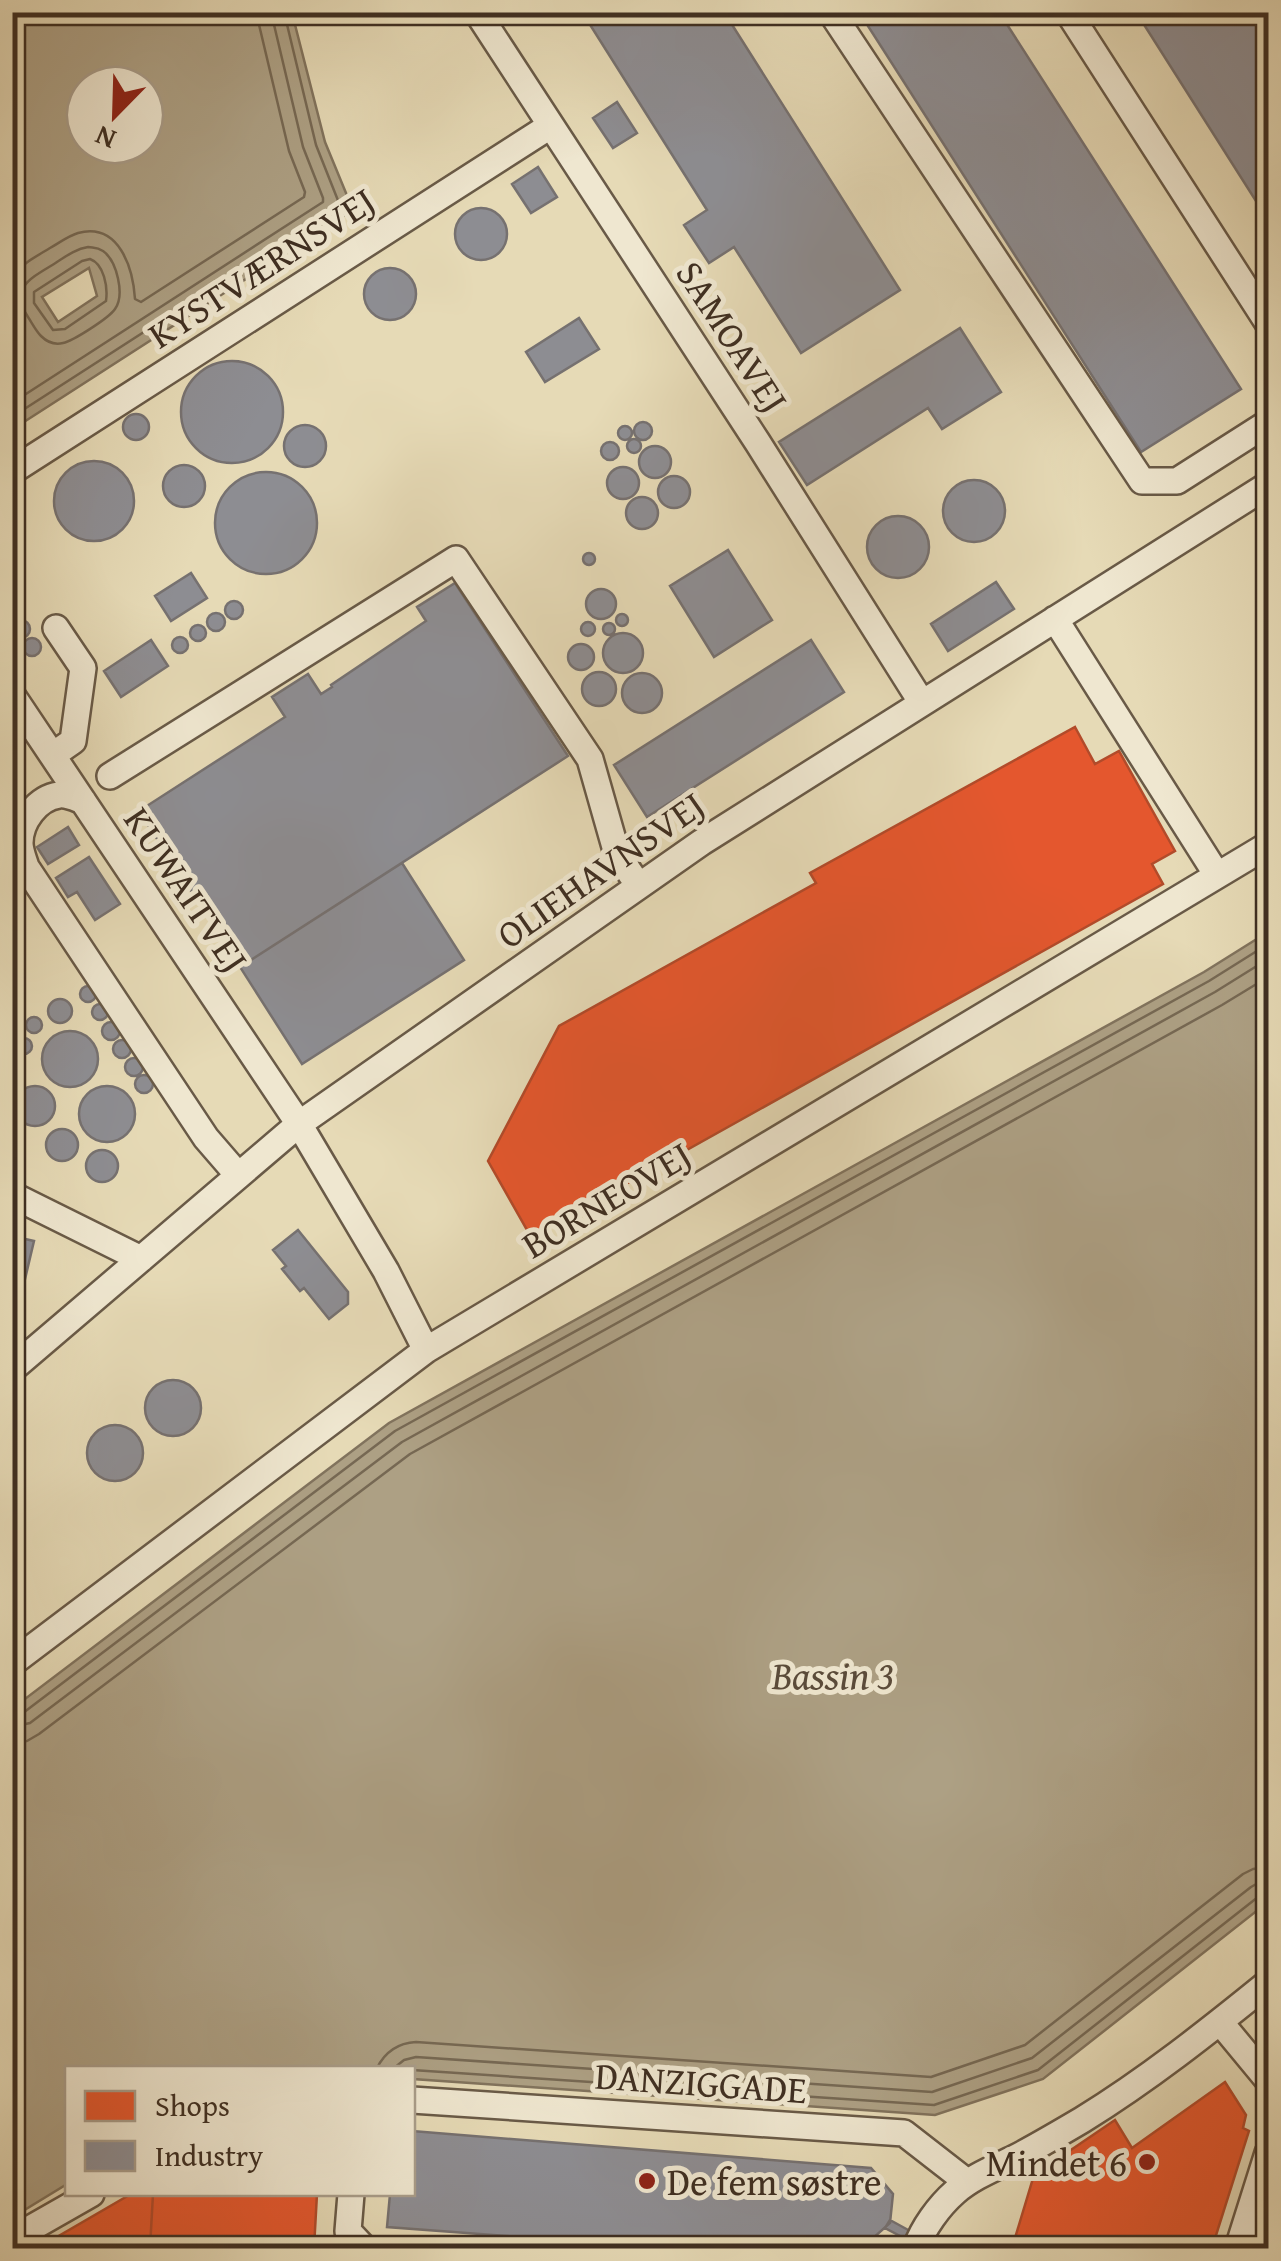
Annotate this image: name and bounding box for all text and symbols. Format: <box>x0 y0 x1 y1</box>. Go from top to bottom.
north arrow <box>65 65 165 165</box>
text: N <box>88 116 122 161</box>
street label: KYSTVÆRNSVEJ <box>136 173 386 361</box>
street label: SAMOAVEJ <box>663 249 803 423</box>
street label: OLIEHAVNSVEJ <box>485 777 715 961</box>
street label: KUWAITVEJ <box>111 795 263 983</box>
street label: BORNEOVEJ <box>511 1126 701 1272</box>
water label: Bassin 3 <box>771 1645 894 1704</box>
street label: DANZIGGADE <box>593 2047 809 2117</box>
legend <box>65 2066 415 2196</box>
text: Shops <box>155 2083 230 2127</box>
text: Industry <box>155 2133 263 2177</box>
place label: Mindet 6 <box>986 2134 1127 2190</box>
marker: Mindet 6 <box>1136 2151 1158 2173</box>
place label: De fem søstre <box>667 2153 882 2209</box>
marker: De fem søstre <box>636 2170 658 2192</box>

